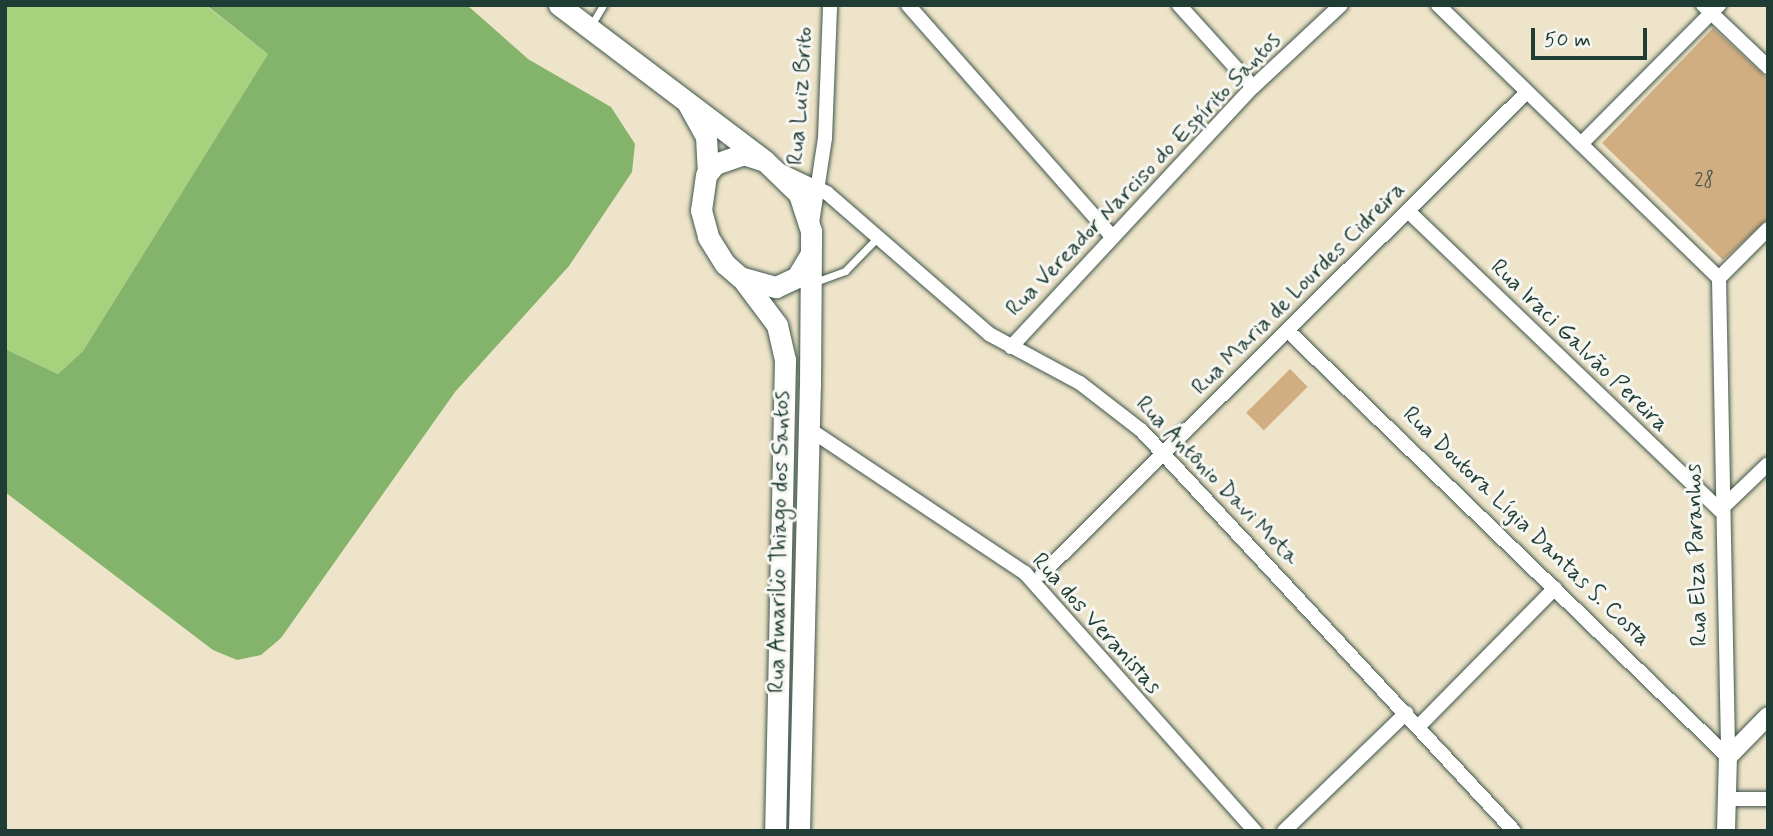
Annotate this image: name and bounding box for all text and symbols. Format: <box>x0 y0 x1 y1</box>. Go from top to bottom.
scale bar <box>1535 14 1650 58</box>
street label: Rua Luiz Brito <box>782 26 820 166</box>
text: 50 m <box>1544 26 1591 54</box>
street label: Rua Vereador Narciso do Espírito Santos <box>1001 27 1287 323</box>
house number: 28 <box>1694 170 1714 192</box>
street label: Rua Maria de Lourdes Cidreira <box>1184 174 1414 404</box>
street label: Rua Iraci Galvão Pereira <box>1485 255 1673 437</box>
street label: Rua Amarilio Thiago dos Santos <box>764 392 796 692</box>
street label: Rua Antônio Davi Mota <box>1132 393 1302 569</box>
street label: Rua Doutora Lígia Dantas S. Costa <box>1398 403 1654 651</box>
street label: Rua Elza Paranhos <box>1680 463 1714 647</box>
street label: Rua dos Veranistas <box>1024 546 1168 702</box>

